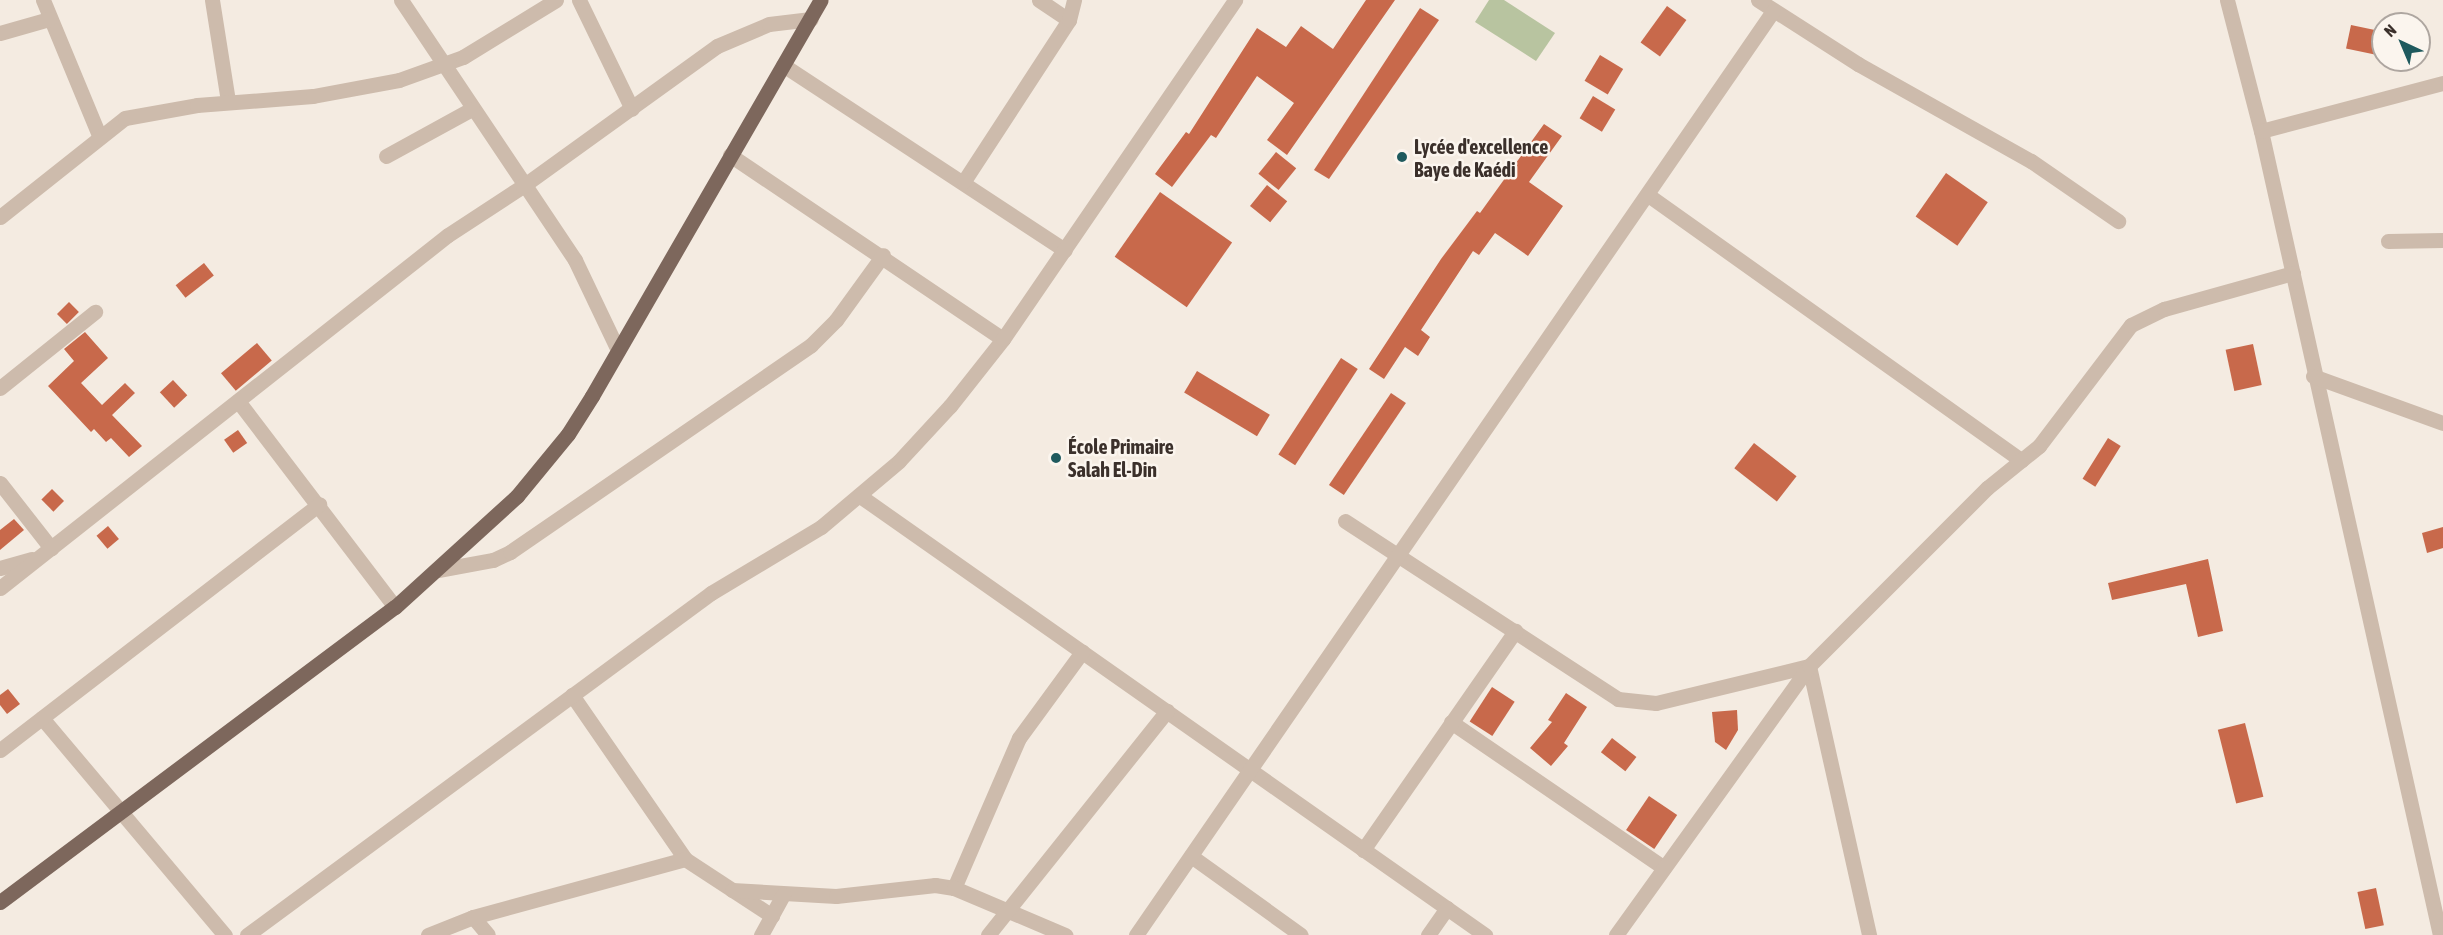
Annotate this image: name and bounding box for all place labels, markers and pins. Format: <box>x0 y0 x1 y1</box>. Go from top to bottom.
place label: Lycée d'excellence Baye de Kaédi <box>1414 134 1548 181</box>
marker: Lycée d'excellence Baye de Kaédi <box>1395 150 1409 164</box>
place label: École Primaire Salah El-Din <box>1068 434 1174 481</box>
marker: École Primaire Salah El-Din <box>1049 451 1063 465</box>

